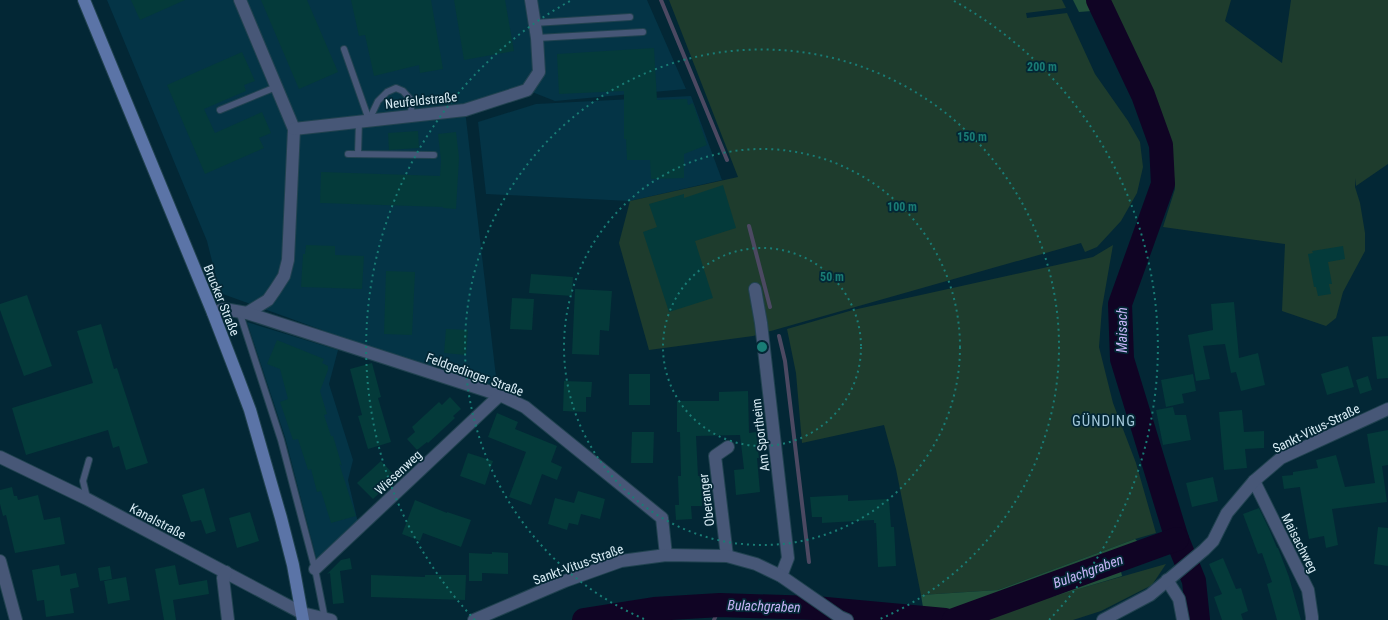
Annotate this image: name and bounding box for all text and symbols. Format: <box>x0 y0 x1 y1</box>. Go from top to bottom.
text: 200 m <box>1027 60 1057 74</box>
street label: Neufeldstraße <box>384 89 458 112</box>
text: 150 m <box>957 130 987 144</box>
text: 100 m <box>887 200 917 214</box>
street label: Brucker Straße <box>200 262 243 338</box>
text: 50 m <box>820 270 844 284</box>
water label: Maisach <box>1114 307 1130 353</box>
centre of rings <box>755 340 769 354</box>
street label: Feldgedinger Straße <box>424 350 526 399</box>
street label: Am Sportheim <box>749 398 772 472</box>
street label: Sankt-Vitus-Straße <box>1270 401 1362 456</box>
district label: GÜNDING <box>1072 412 1136 430</box>
street label: Wiesenweg <box>372 447 425 498</box>
street label: Oberanger <box>696 473 717 527</box>
street label: Kanalstraße <box>127 500 188 542</box>
street label: Maisachweg <box>1278 511 1321 575</box>
street label: Sankt-Vitus-Straße <box>531 541 625 588</box>
water label: Bulachgraben <box>1051 551 1125 591</box>
water label: Bulachgraben <box>727 597 801 615</box>

